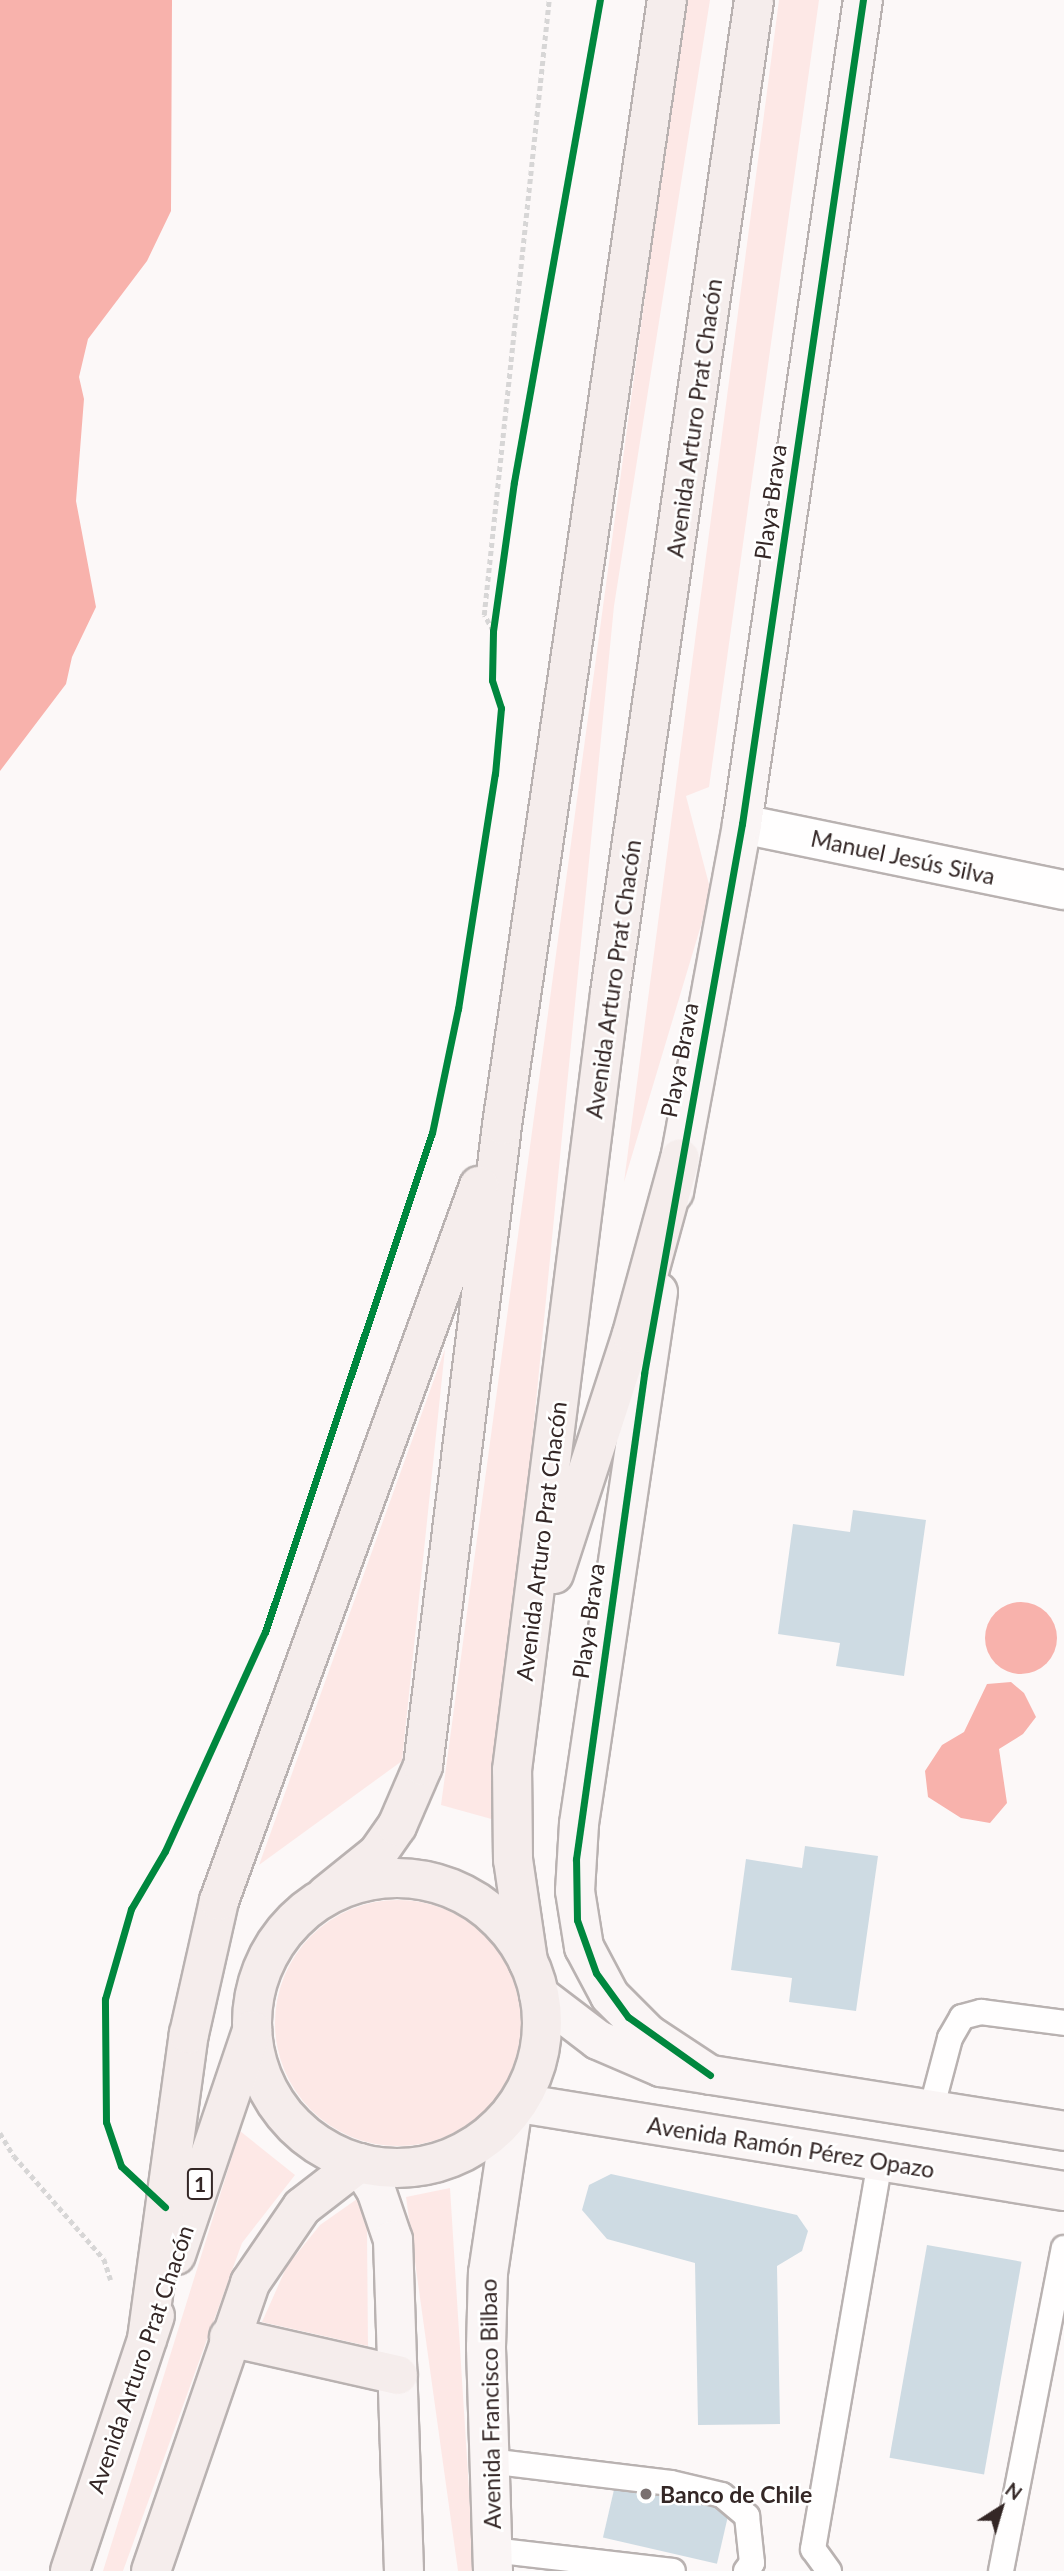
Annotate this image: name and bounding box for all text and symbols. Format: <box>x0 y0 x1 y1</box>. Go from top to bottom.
street label: Avenida Arturo Prat Chacón <box>661 276 727 560</box>
street label: Playa Brava <box>748 442 792 562</box>
street label: Manuel Jesús Silva <box>808 824 998 890</box>
street label: Avenida Arturo Prat Chacón <box>580 837 646 1121</box>
street label: Playa Brava <box>654 1000 704 1120</box>
street label: Avenida Arturo Prat Chacón <box>510 1399 572 1683</box>
street label: Playa Brava <box>566 1561 610 1681</box>
street label: Avenida Ramón Pérez Opazo <box>645 2111 937 2183</box>
road number: 1 <box>186 2166 214 2202</box>
street label: Avenida Arturo Prat Chacón <box>81 2221 199 2497</box>
street label: Avenida Francisco Bilbao <box>474 2279 506 2529</box>
north arrow <box>966 2473 1036 2543</box>
text: N <box>1001 2477 1027 2504</box>
place label: Banco de Chile <box>660 2480 812 2508</box>
marker: Banco de Chile <box>638 2486 654 2502</box>

